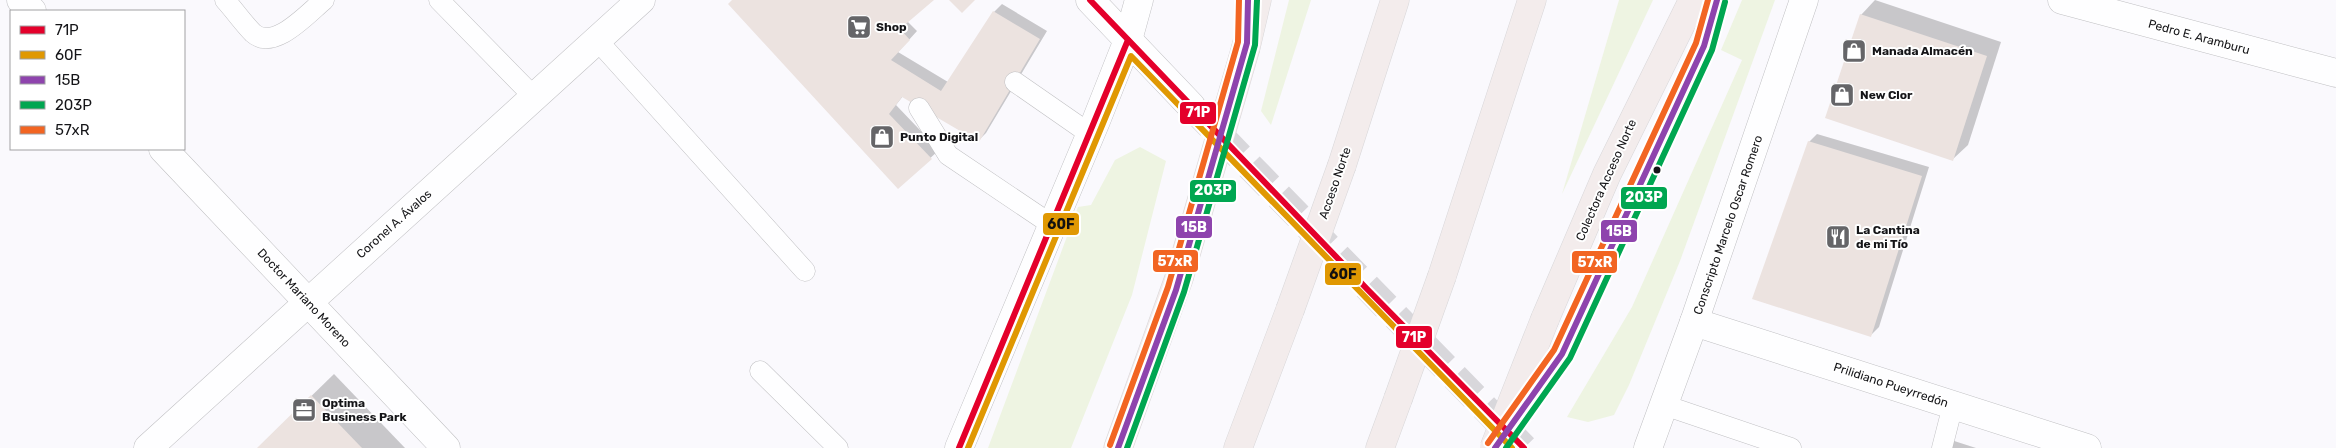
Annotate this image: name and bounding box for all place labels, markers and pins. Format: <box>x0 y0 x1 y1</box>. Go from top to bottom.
supermarket icon: Shop <box>846 14 872 40</box>
place label: Shop <box>876 20 907 34</box>
shop icon: Manada Almacén <box>1841 38 1867 64</box>
place label: Manada Almacén <box>1872 44 1973 58</box>
shop icon: New Clor <box>1829 82 1855 108</box>
place label: New Clor <box>1860 88 1913 102</box>
shop icon: Punto Digital <box>869 124 895 150</box>
place label: Punto Digital <box>900 130 978 144</box>
unlabelled marker <box>1652 165 1662 175</box>
place label: La Cantina de mi Tío <box>1856 223 1920 251</box>
restaurant icon: La Cantina de mi Tío <box>1825 224 1851 250</box>
place label: Optima Business Park <box>322 396 406 424</box>
office icon: Optima Business Park <box>291 397 317 423</box>

